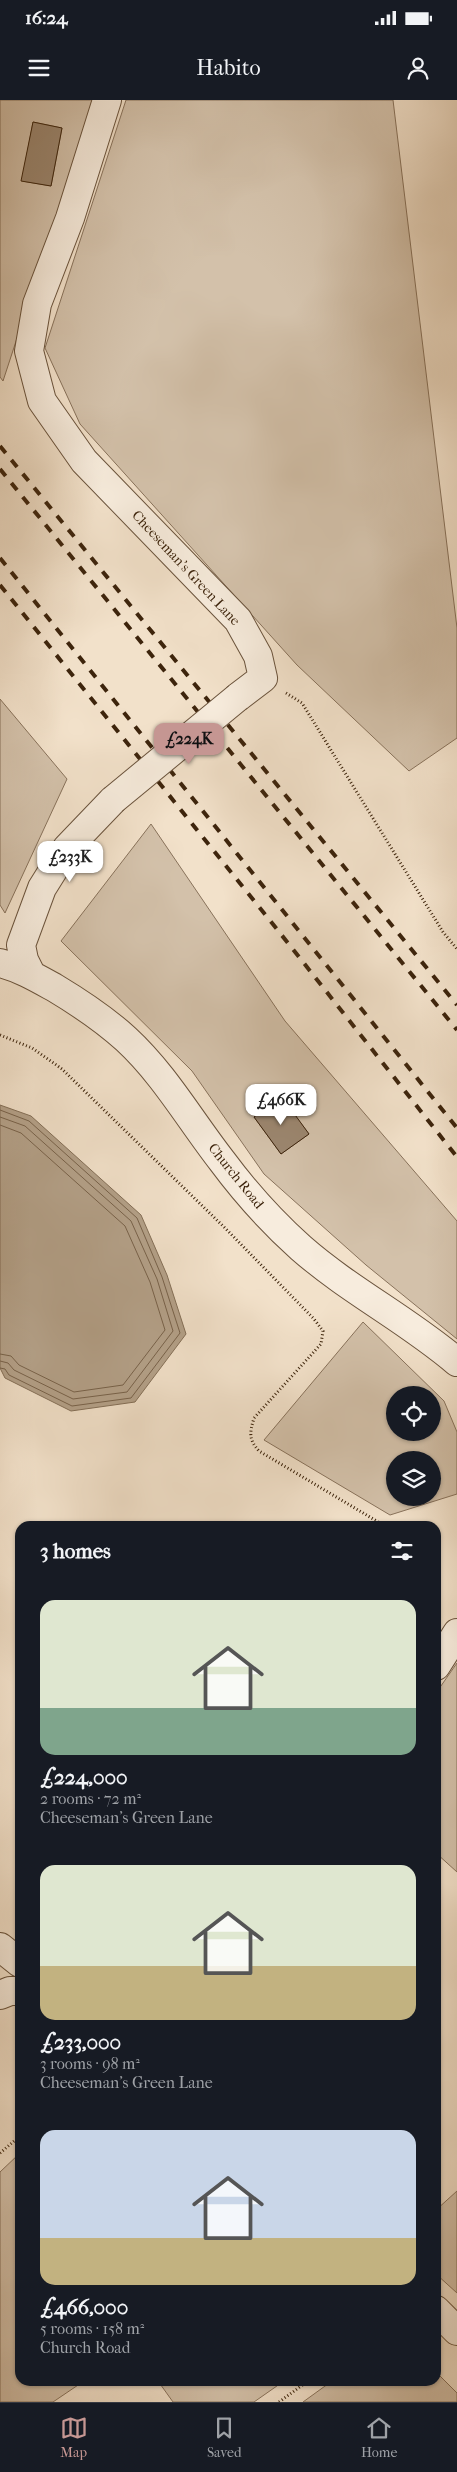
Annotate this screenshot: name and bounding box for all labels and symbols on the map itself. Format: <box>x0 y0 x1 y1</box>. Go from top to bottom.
street label: Cheeseman's Green Lane <box>128 507 244 629</box>
pin: £224K <box>154 722 224 765</box>
pin: £233K <box>35 840 105 883</box>
pin: £466K <box>246 1084 316 1126</box>
street label: Church Road <box>205 1140 268 1212</box>

